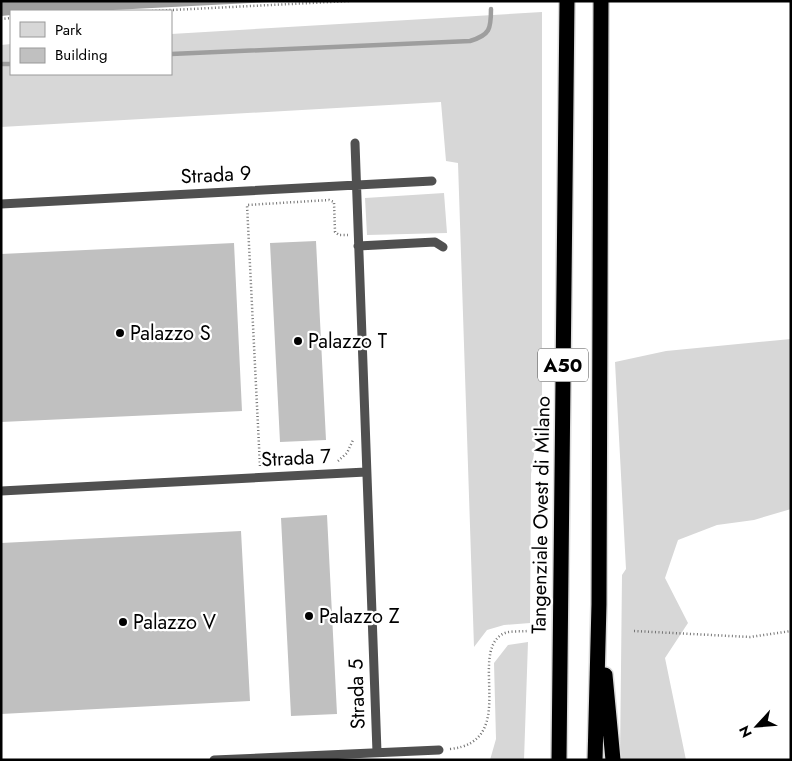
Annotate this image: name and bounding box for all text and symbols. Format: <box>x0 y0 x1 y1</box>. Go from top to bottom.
legend <box>10 10 172 75</box>
text: Park <box>55 19 82 41</box>
text: Building <box>55 44 107 66</box>
street label: Strada 9 <box>180 159 252 191</box>
place label: Palazzo S <box>130 319 211 348</box>
marker: Palazzo S <box>114 327 126 339</box>
place label: Palazzo T <box>308 327 388 356</box>
marker: Palazzo T <box>292 335 304 347</box>
road number: A50 <box>538 348 588 382</box>
street label: Tangenziale Ovest di Milano <box>524 396 558 634</box>
street label: Strada 7 <box>260 442 332 474</box>
place label: Palazzo Z <box>319 602 400 631</box>
place label: Palazzo V <box>133 608 217 637</box>
marker: Palazzo Z <box>303 610 315 622</box>
marker: Palazzo V <box>117 616 129 628</box>
street label: Strada 5 <box>341 658 373 730</box>
north arrow <box>732 701 782 751</box>
text: N <box>734 722 757 741</box>

